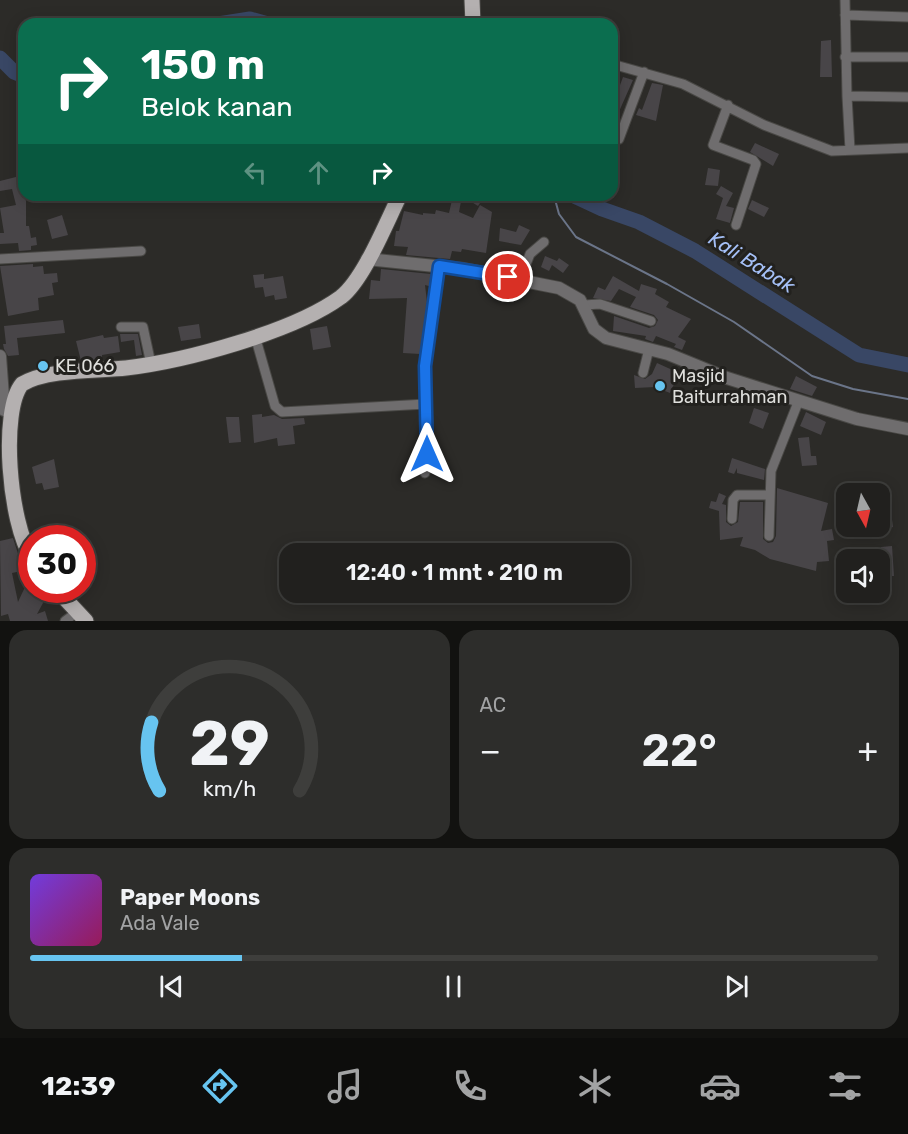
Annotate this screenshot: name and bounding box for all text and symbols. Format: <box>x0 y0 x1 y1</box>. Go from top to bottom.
text: 150 m <box>141 40 265 90</box>
icon: right <box>42 42 120 120</box>
text: Belok kanan <box>141 91 293 123</box>
icon: left <box>239 156 272 189</box>
icon: ahead <box>302 156 335 189</box>
icon: right <box>365 156 398 189</box>
water label: Kali Babak <box>704 226 800 298</box>
pin <box>482 251 533 302</box>
icon: arrive <box>491 260 524 293</box>
place label: KE 066 <box>55 355 114 377</box>
marker: KE 066 <box>36 359 50 373</box>
place label: Masjid Baiturrahman <box>672 365 787 408</box>
marker: Masjid Baiturrahman <box>653 379 667 393</box>
position arrow <box>395 422 459 486</box>
north arrow <box>836 483 890 537</box>
map controls <box>836 483 890 603</box>
speed limit sign: 30 <box>18 525 96 603</box>
button: sound <box>836 549 890 603</box>
text: 12:40 · 1 mnt · 210 m <box>346 559 563 586</box>
text: AC <box>480 693 506 717</box>
text: 29 <box>189 707 270 781</box>
text: 22° <box>642 724 717 777</box>
text: − <box>480 731 501 770</box>
text: + <box>857 731 878 770</box>
text: km/h <box>202 777 256 802</box>
text: Paper Moons <box>120 884 260 911</box>
text: Ada Vale <box>120 911 200 935</box>
icon: previous <box>155 970 188 1003</box>
icon: pause <box>437 970 470 1003</box>
icon: next <box>720 970 753 1003</box>
icon: directions <box>199 1065 241 1107</box>
icon: music <box>324 1065 366 1107</box>
icon: phone <box>449 1065 491 1107</box>
icon: climate <box>574 1065 616 1107</box>
icon: car <box>699 1065 741 1107</box>
icon: filters <box>824 1065 866 1107</box>
text: 12:39 <box>42 1070 116 1102</box>

